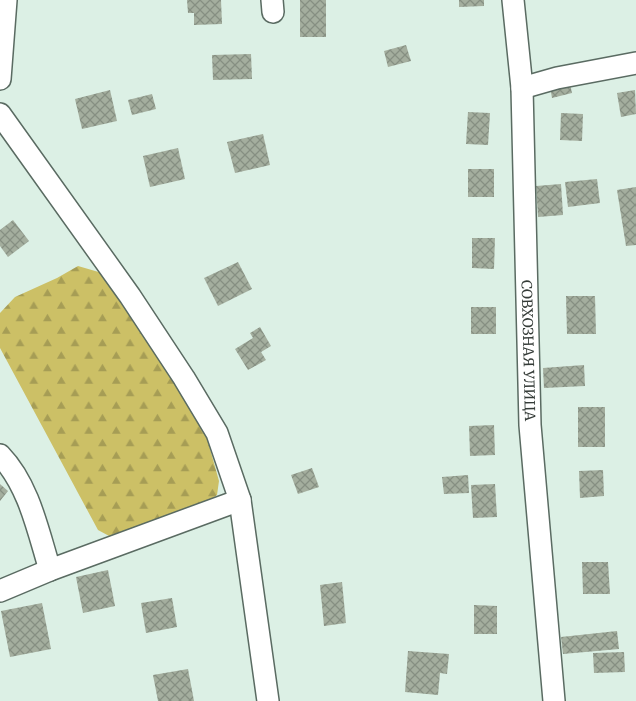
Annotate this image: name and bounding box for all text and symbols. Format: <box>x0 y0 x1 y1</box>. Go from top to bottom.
street label: СОВХОЗНАЯ УЛИЦА <box>518 280 539 421</box>

